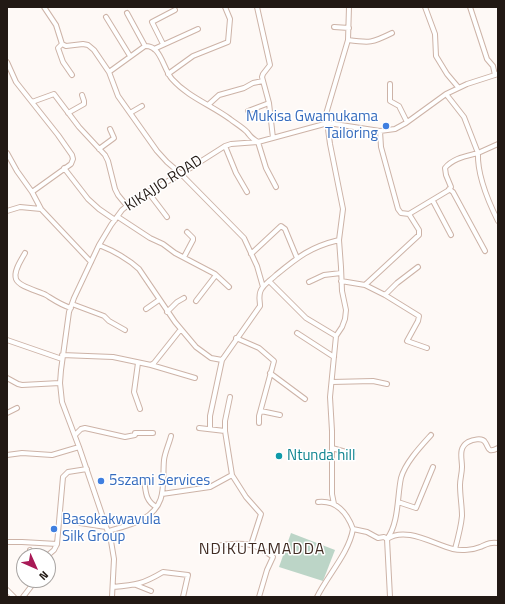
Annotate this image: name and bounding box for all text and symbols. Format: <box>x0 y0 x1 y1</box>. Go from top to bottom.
place label: Mukisa Gwamukama Tailoring <box>246 108 378 143</box>
marker: Mukisa Gwamukama Tailoring <box>381 121 391 131</box>
street label: KIKAJJO ROAD <box>122 152 206 216</box>
place label: Ntunda hill <box>287 447 355 465</box>
marker: Ntunda hill <box>274 451 284 461</box>
place label: 5szami Services <box>109 472 210 490</box>
marker: 5szami Services <box>96 476 106 486</box>
place label: Basokakwavula Silk Group <box>62 511 160 546</box>
marker: Basokakwavula Silk Group <box>49 524 59 534</box>
district label: NDIKUTAMADDA <box>199 540 325 560</box>
north arrow <box>16 548 56 588</box>
text: N <box>35 567 52 584</box>

